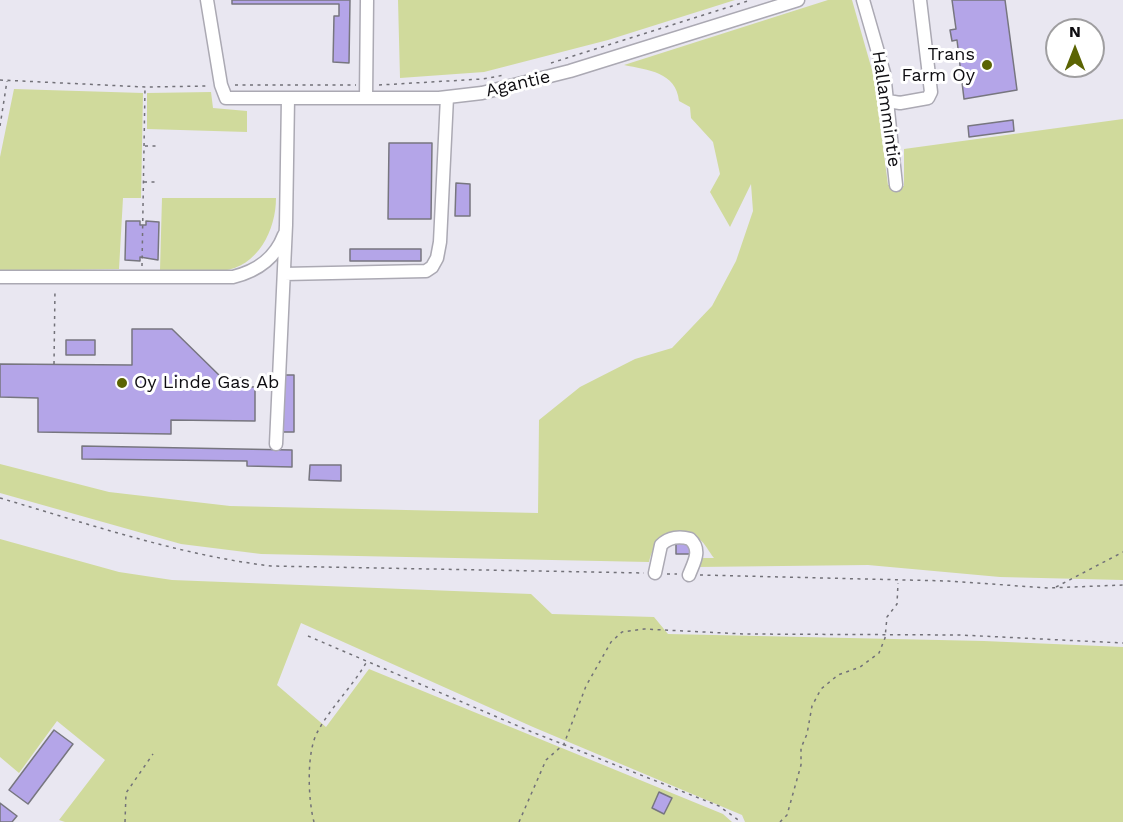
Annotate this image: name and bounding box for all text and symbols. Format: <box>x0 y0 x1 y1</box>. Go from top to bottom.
north arrow <box>1045 18 1105 78</box>
text: N <box>1069 22 1081 41</box>
place label: Trans Farm Oy <box>901 44 975 86</box>
street label: Hallammintie <box>867 49 905 169</box>
marker: Trans Farm Oy <box>980 58 994 72</box>
street label: Agantie <box>484 66 552 102</box>
place label: Oy Linde Gas Ab <box>134 372 279 394</box>
marker: Oy Linde Gas Ab <box>115 376 129 390</box>

